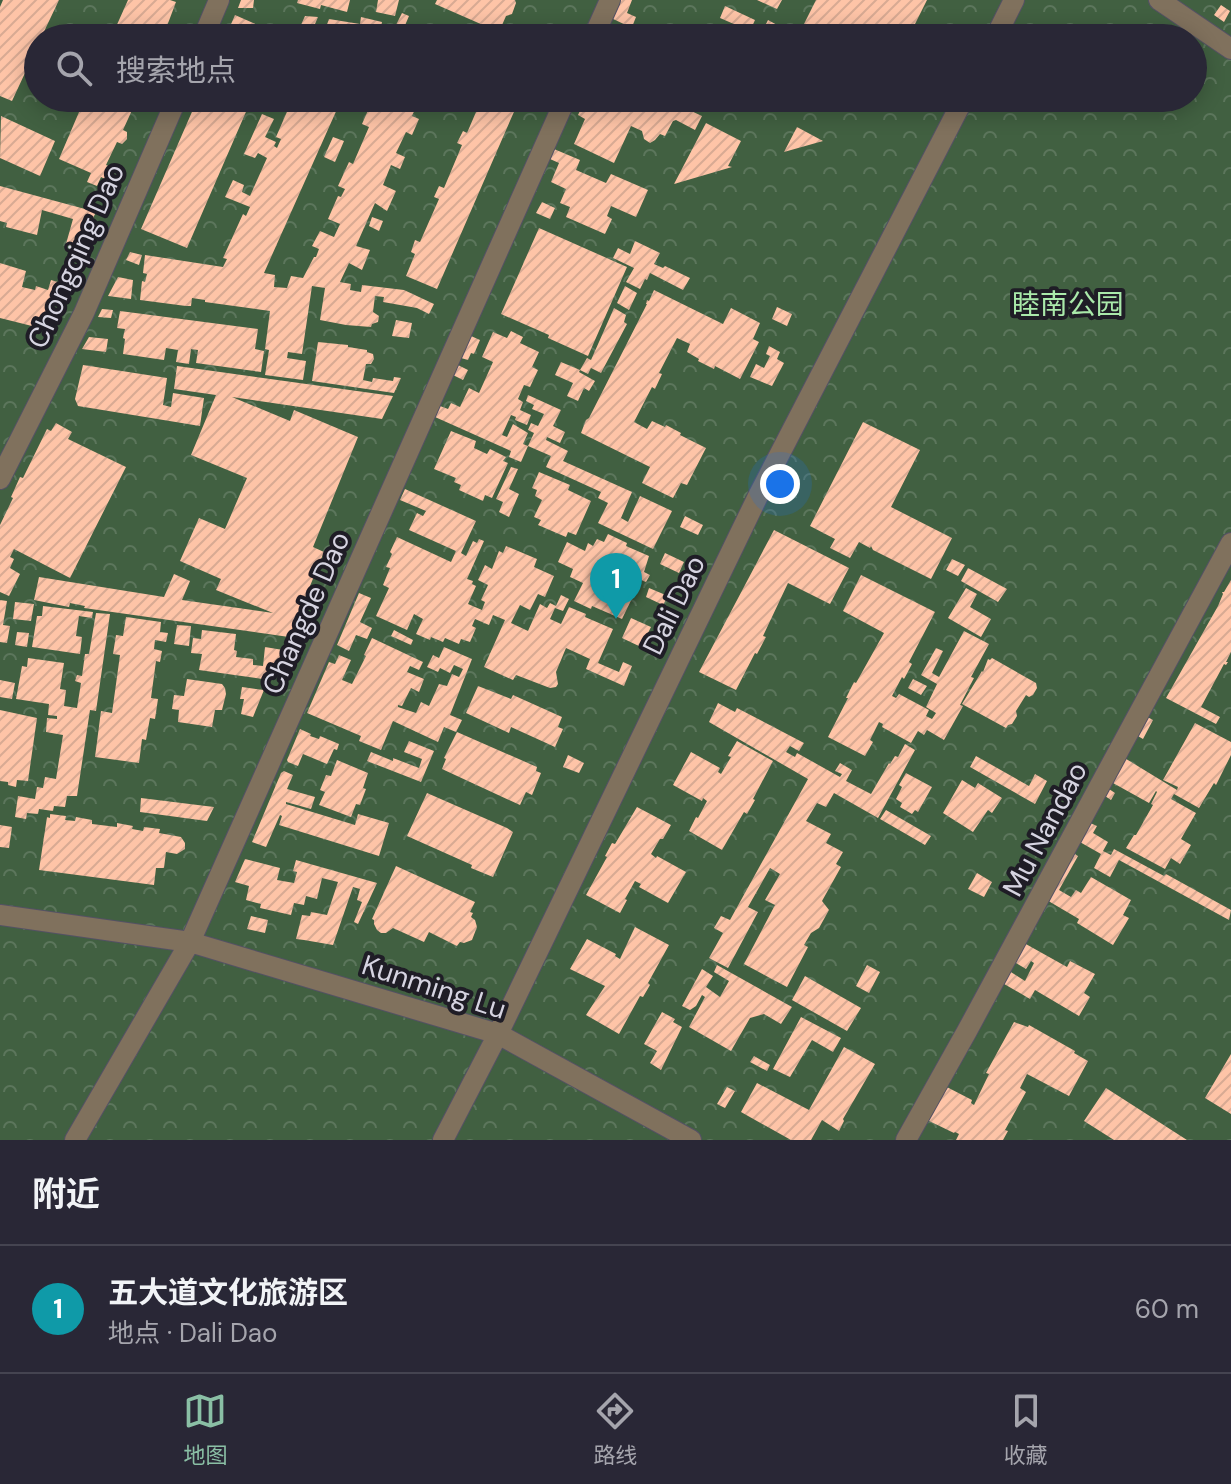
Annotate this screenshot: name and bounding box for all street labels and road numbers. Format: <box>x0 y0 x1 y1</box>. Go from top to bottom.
street label: Chongqing Dao <box>19 158 133 354</box>
street label: Changde Dao <box>254 526 358 700</box>
street label: Dali Dao <box>634 549 714 661</box>
street label: Mu Nandao <box>994 755 1096 903</box>
street label: Kunming Lu <box>357 946 511 1028</box>

